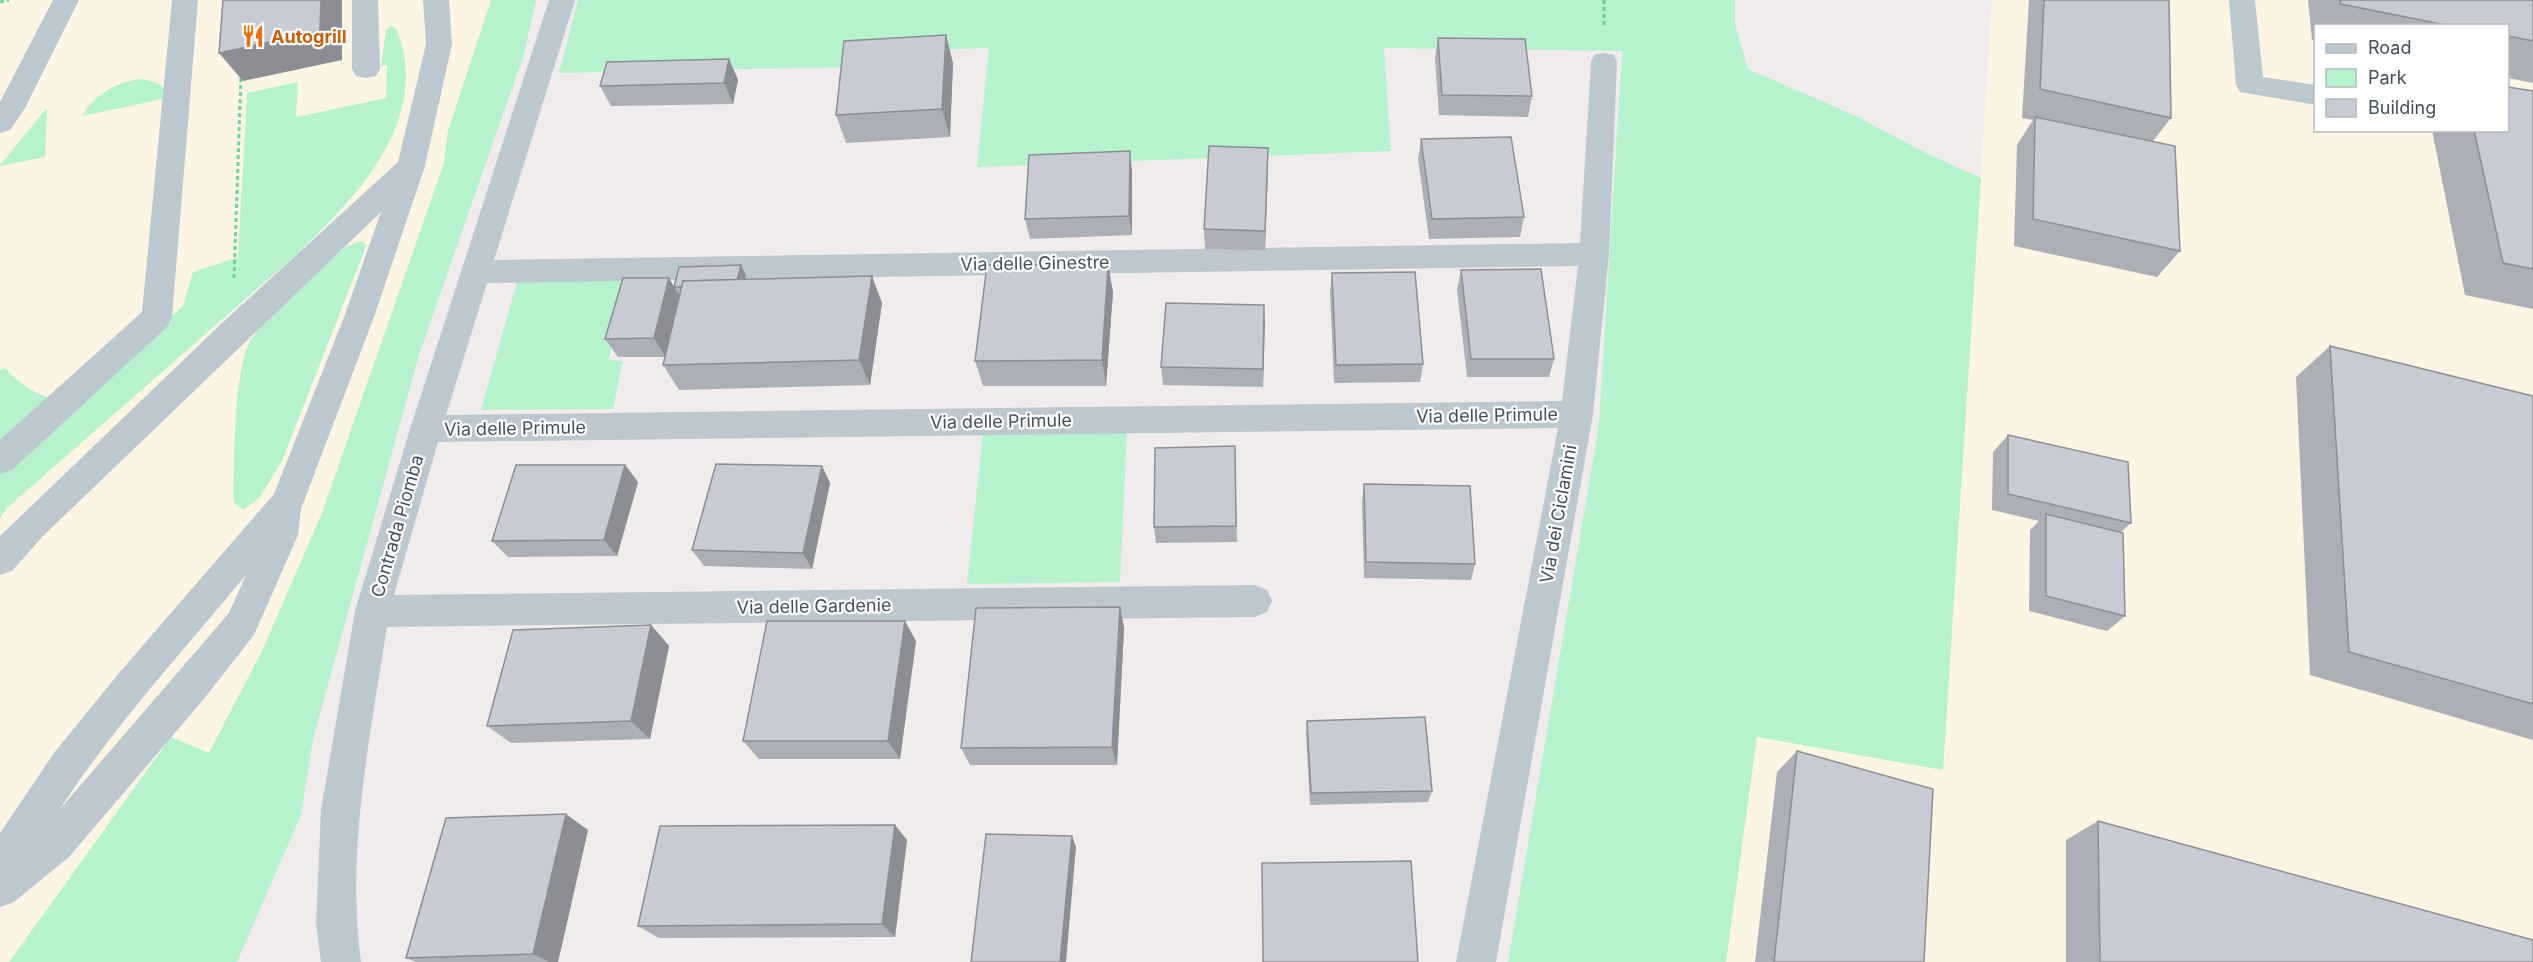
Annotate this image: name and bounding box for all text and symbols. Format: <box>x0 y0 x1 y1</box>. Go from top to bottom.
restaurant icon: Autogrill <box>240 23 266 49</box>
legend <box>2314 24 2509 132</box>
place label: Autogrill <box>271 26 347 47</box>
text: Road <box>2368 37 2411 58</box>
text: Park <box>2368 67 2407 88</box>
text: Building <box>2368 97 2436 118</box>
street label: Via delle Ginestre <box>960 251 1110 275</box>
street label: Via delle Primule <box>1416 403 1558 427</box>
street label: Via delle Primule <box>930 409 1072 433</box>
street label: Via delle Primule <box>444 416 586 440</box>
street label: Via dei Ciclamini <box>1535 443 1581 585</box>
street label: Contrada Piomba <box>367 452 427 600</box>
street label: Via delle Gardenie <box>736 594 892 618</box>

